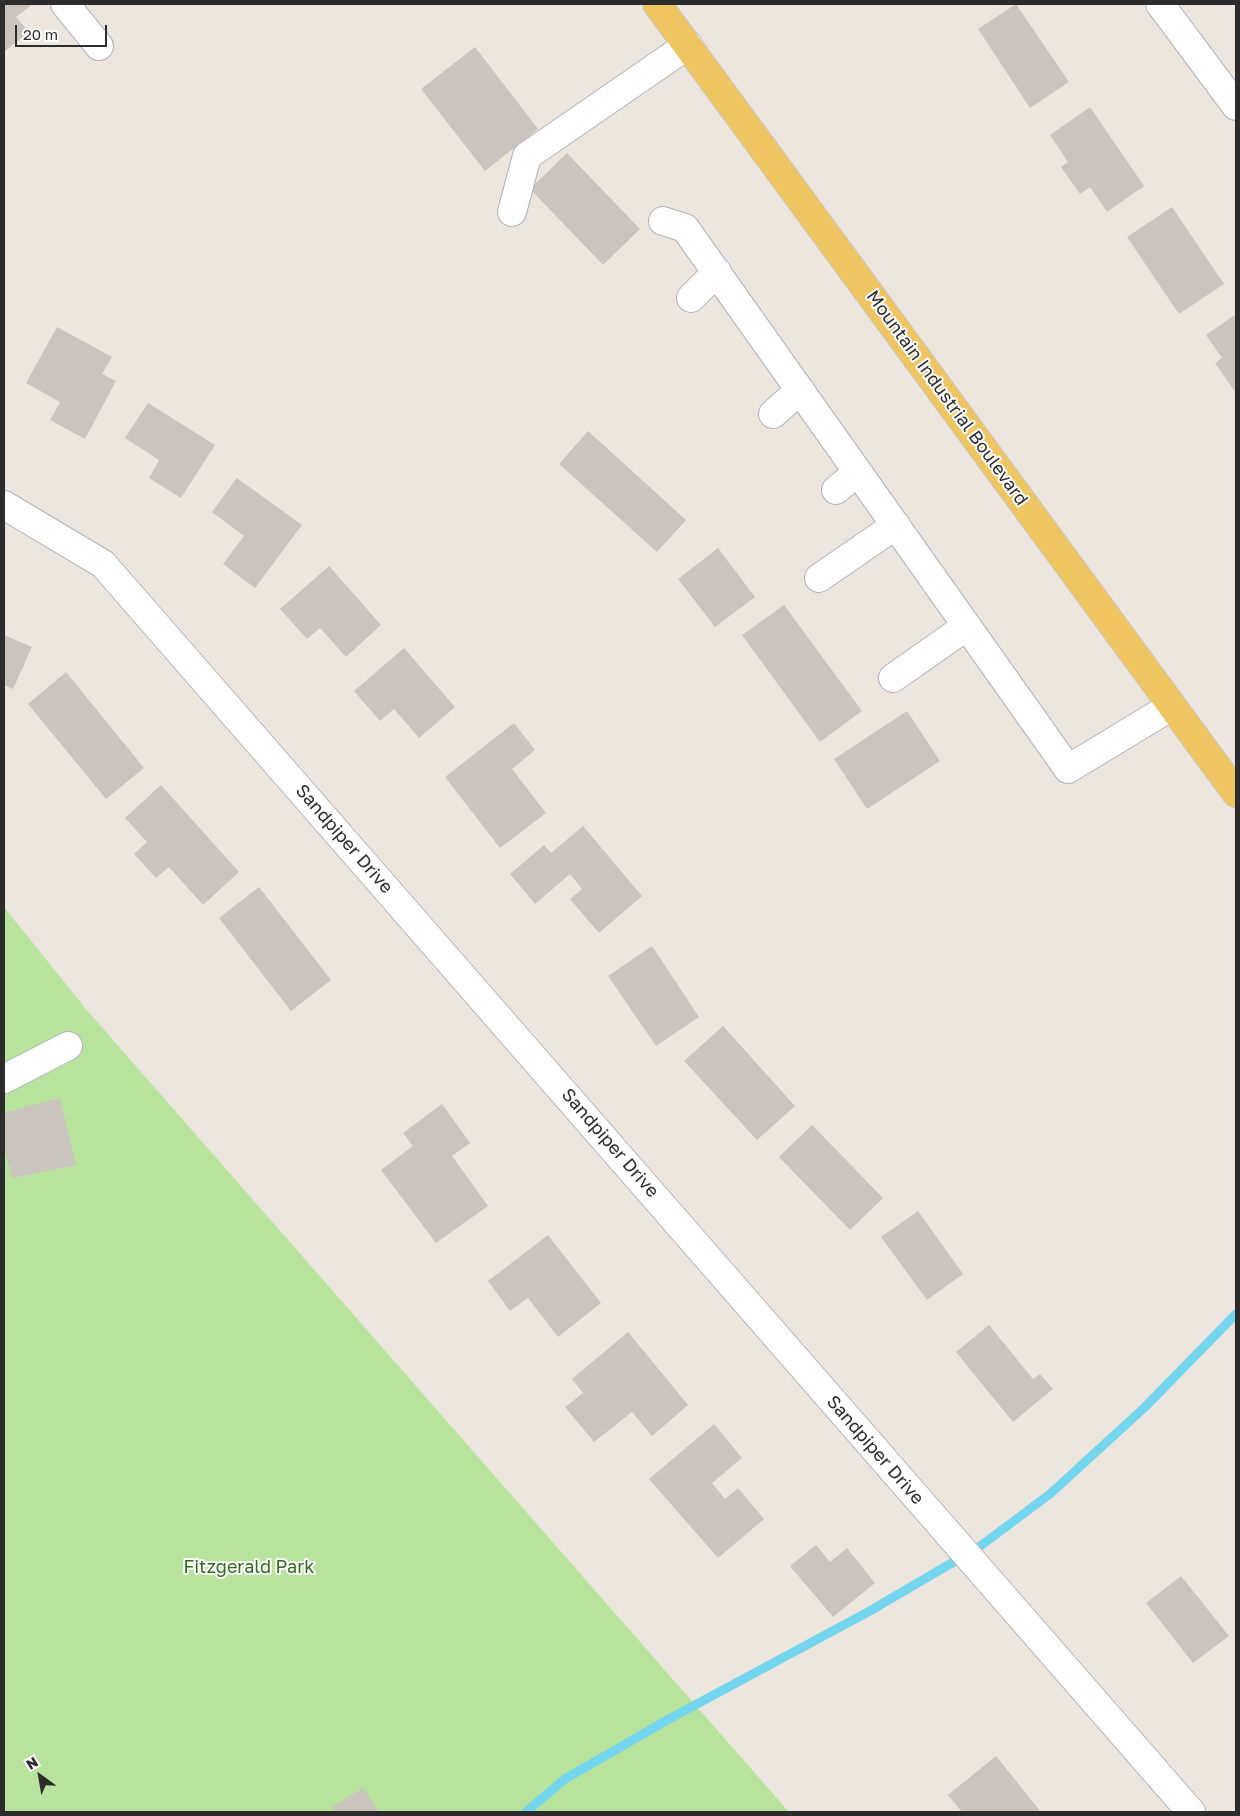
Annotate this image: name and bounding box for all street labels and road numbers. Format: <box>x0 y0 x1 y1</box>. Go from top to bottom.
street label: Mountain Industrial Boulevard <box>862 286 1032 510</box>
street label: Sandpiper Drive <box>291 780 397 898</box>
street label: Sandpiper Drive <box>557 1084 663 1202</box>
street label: Sandpiper Drive <box>822 1391 928 1509</box>

